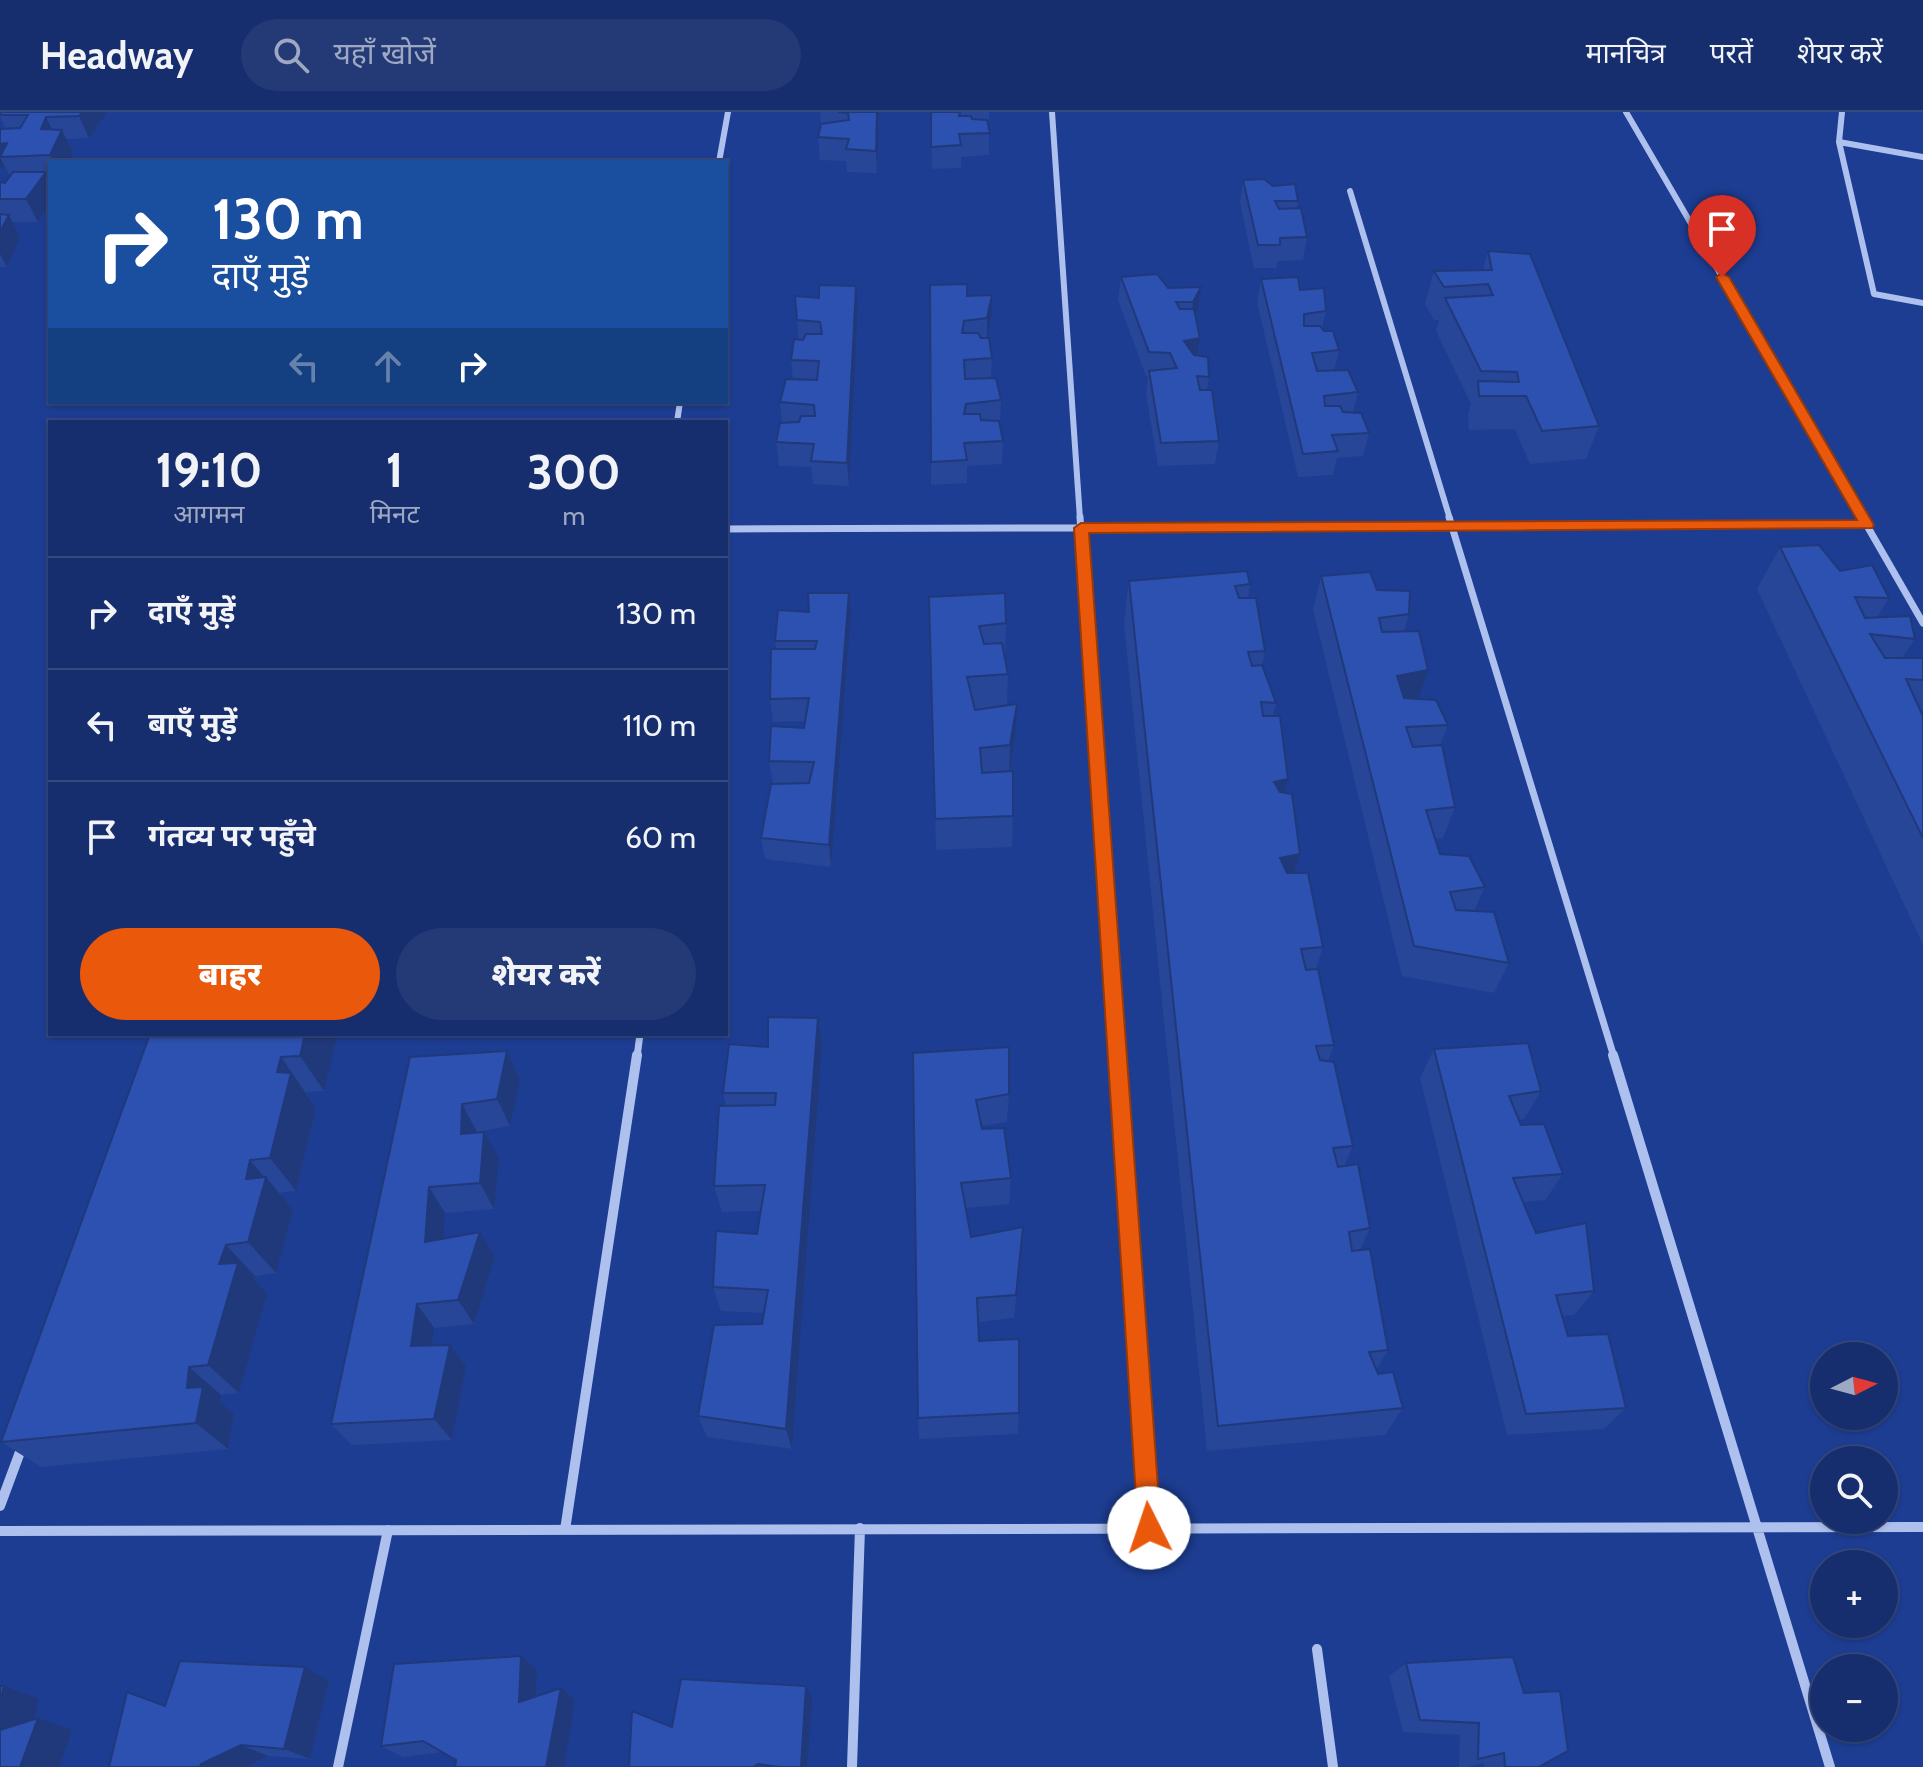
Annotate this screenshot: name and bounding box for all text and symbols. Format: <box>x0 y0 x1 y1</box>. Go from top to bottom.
search box <box>241 19 801 91</box>
text: Headway <box>40 32 193 79</box>
icon: search <box>269 33 313 77</box>
text: यहाँ खोजें <box>333 35 436 72</box>
text: मानचित्र <box>1586 36 1666 70</box>
text: परतें <box>1710 36 1753 70</box>
text: शेयर करें <box>1797 36 1883 70</box>
text: 130 m <box>212 185 364 253</box>
icon: right <box>80 192 184 296</box>
pin <box>1688 195 1756 277</box>
icon: arrive <box>1700 207 1744 251</box>
text: दाएँ मुड़ें <box>212 253 309 297</box>
icon: left <box>282 344 326 388</box>
icon: ahead <box>366 344 410 388</box>
icon: right <box>450 344 494 388</box>
text: 19:10 <box>155 441 262 499</box>
text: 1 <box>386 441 404 499</box>
text: 300 <box>527 443 621 501</box>
text: आगमन <box>173 498 244 530</box>
text: मिनट <box>370 498 420 530</box>
text: m <box>562 500 585 532</box>
icon: right <box>80 591 124 635</box>
text: दाएँ मुड़ें <box>148 593 235 630</box>
text: 130 m <box>616 595 696 632</box>
icon: left <box>80 703 124 747</box>
text: बाएँ मुड़ें <box>148 705 237 742</box>
text: 110 m <box>622 707 696 744</box>
icon: arrive <box>80 815 124 859</box>
text: गंतव्य पर पहुँचे <box>148 817 316 854</box>
text: 60 m <box>625 819 696 856</box>
button: बाहर <box>80 928 380 1020</box>
button: शेयर करें <box>396 928 696 1020</box>
north arrow <box>1810 1342 1898 1430</box>
map controls <box>1810 1342 1898 1742</box>
button: search <box>1810 1446 1898 1534</box>
position arrow <box>1107 1486 1191 1570</box>
button: + <box>1810 1550 1898 1638</box>
button: − <box>1810 1654 1898 1742</box>

